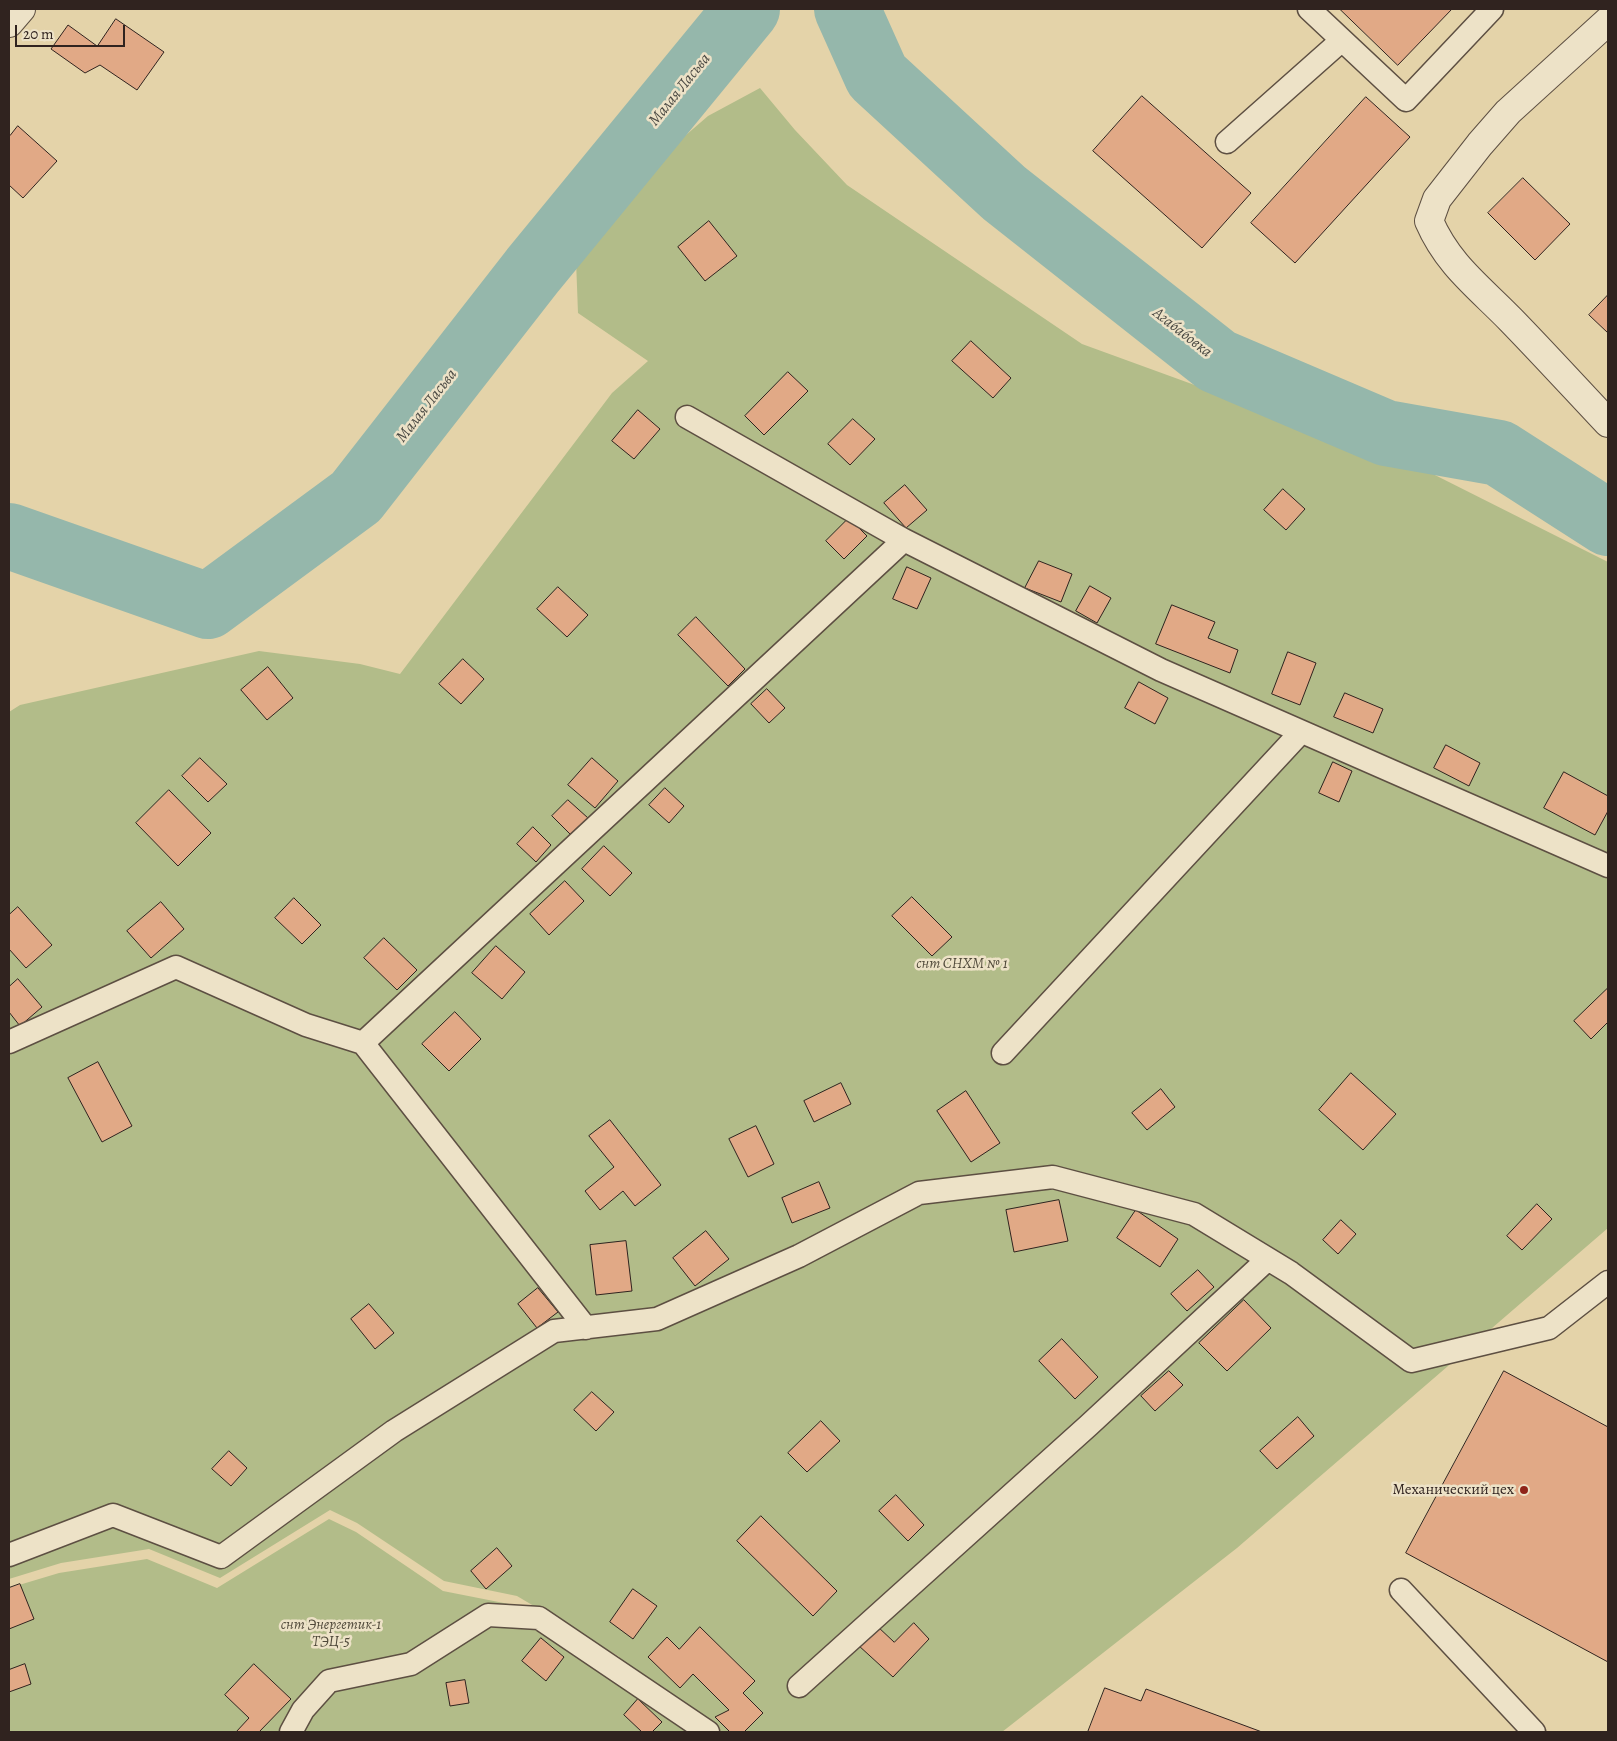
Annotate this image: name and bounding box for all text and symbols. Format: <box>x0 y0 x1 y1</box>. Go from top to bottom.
scale bar <box>18 15 128 47</box>
text: 20 m <box>23 24 54 44</box>
water label: Малая Ласьва <box>645 50 715 130</box>
water label: Агабабовка <box>1148 304 1216 362</box>
water label: Малая Ласьва <box>392 366 462 446</box>
park label: снт СНХМ № 1 <box>916 955 1008 973</box>
place label: Механический цех <box>1392 1481 1514 1499</box>
marker: Механический цех <box>1518 1484 1530 1496</box>
park label: снт Энергетик-1 ТЭЦ-5 <box>281 1616 381 1651</box>

